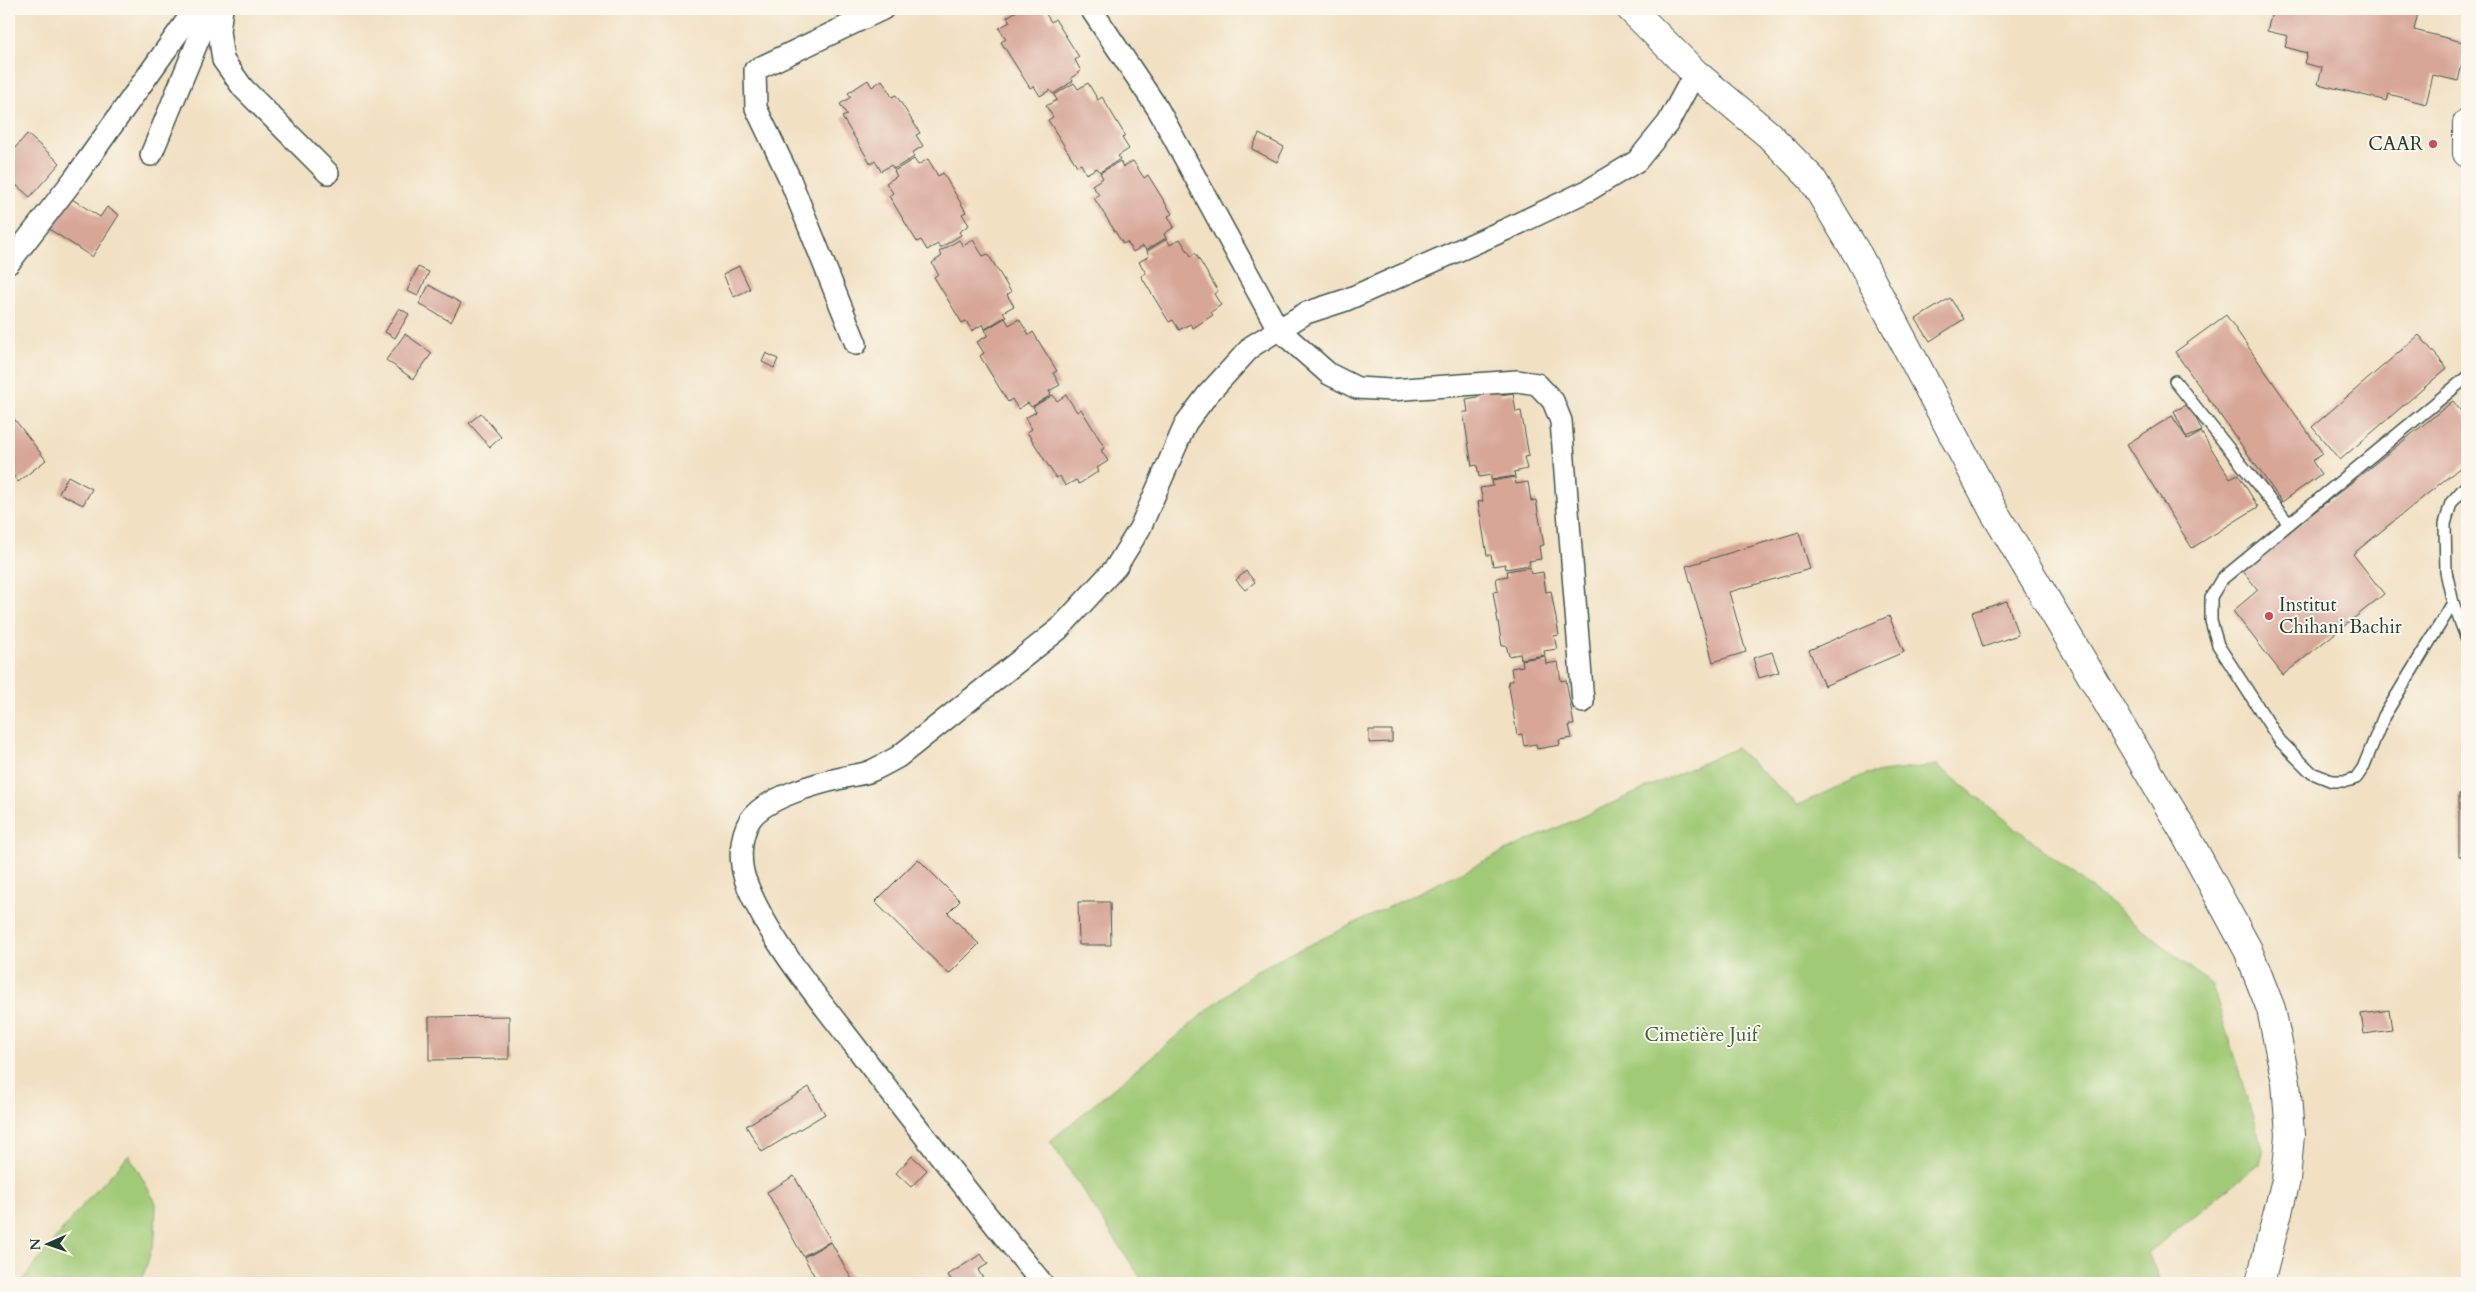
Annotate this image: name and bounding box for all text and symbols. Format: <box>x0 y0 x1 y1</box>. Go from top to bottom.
place label: CAAR <box>2368 131 2424 157</box>
marker: CAAR <box>2427 138 2439 150</box>
place label: Institut Chihani Bachir <box>2279 592 2402 640</box>
marker: Institut Chihani Bachir <box>2263 610 2275 622</box>
park label: Cimetière Juif <box>1644 1022 1761 1048</box>
north arrow <box>22 1220 72 1270</box>
text: N <box>26 1238 45 1251</box>

